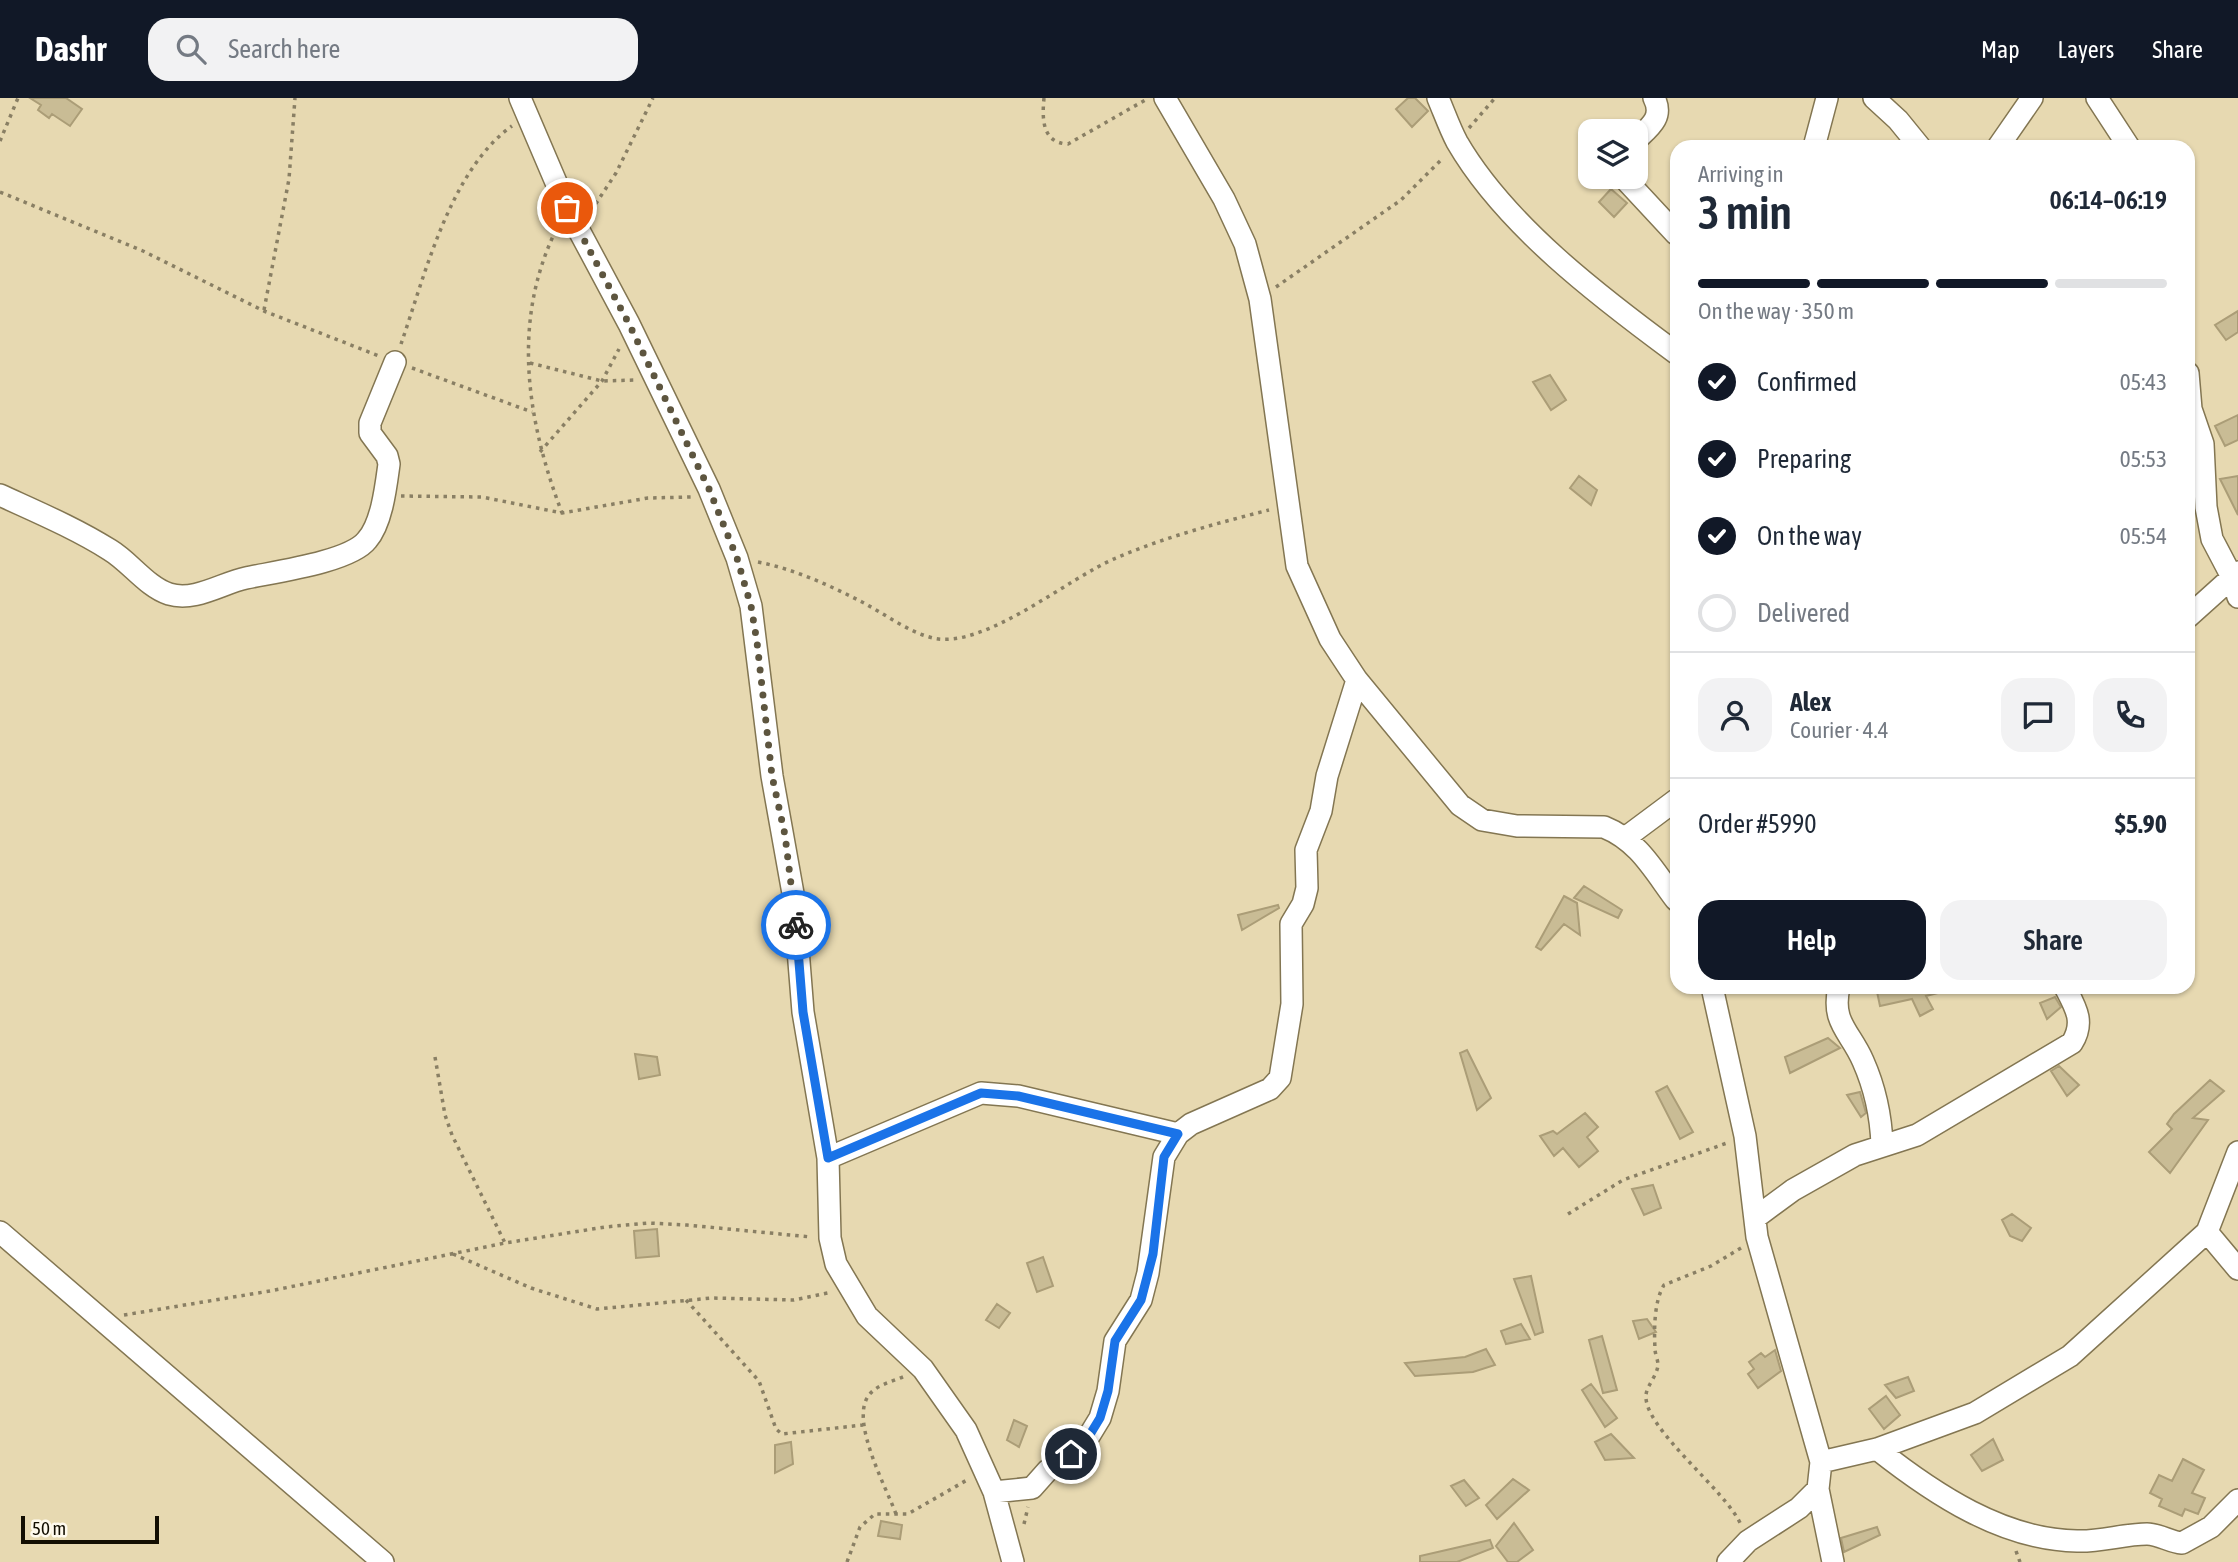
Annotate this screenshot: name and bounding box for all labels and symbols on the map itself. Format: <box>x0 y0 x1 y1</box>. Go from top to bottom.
pin <box>537 178 597 238</box>
courier <box>761 890 831 960</box>
pin <box>1041 1424 1101 1484</box>
scale bar <box>21 1513 159 1545</box>

